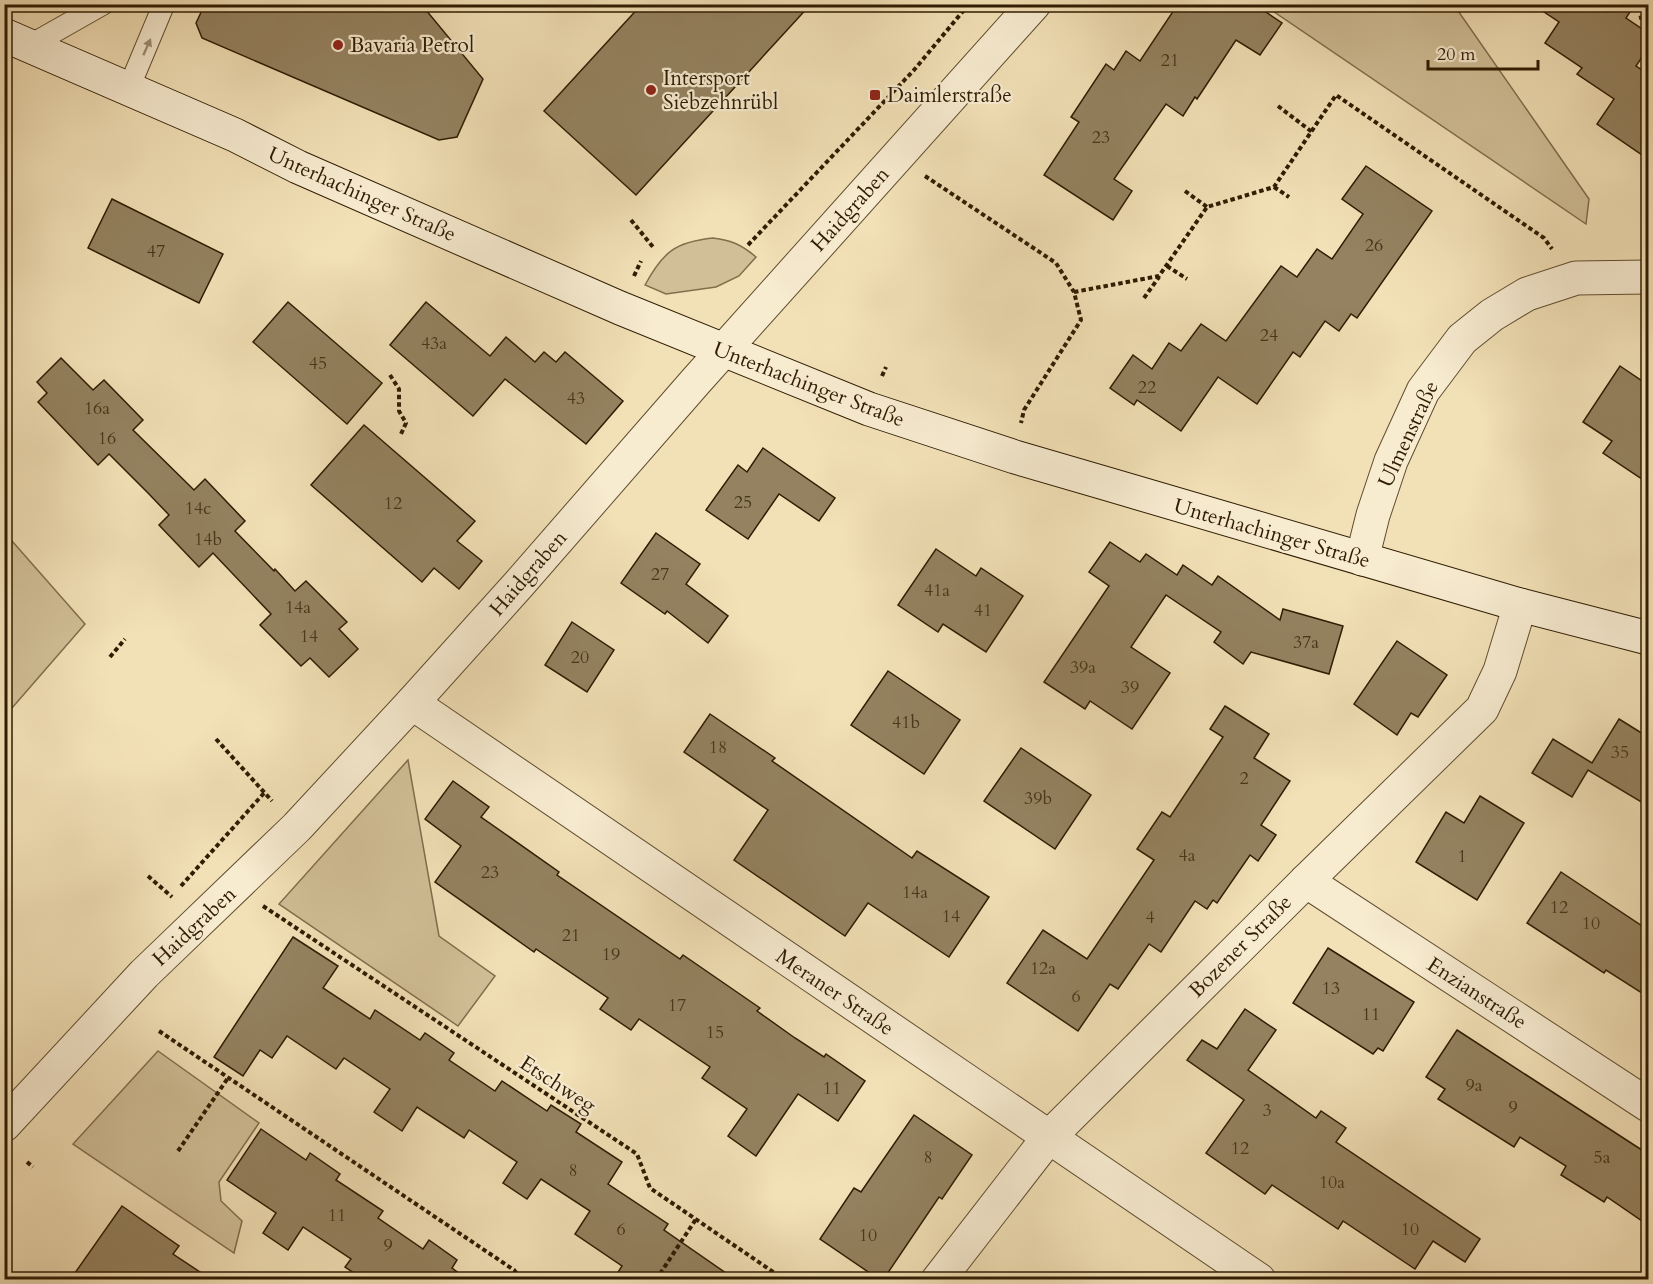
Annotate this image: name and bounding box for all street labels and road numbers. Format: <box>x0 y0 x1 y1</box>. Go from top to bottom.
street label: Unterhachinger Straße <box>263 140 460 249</box>
street label: Haidgraben <box>804 161 896 258</box>
street label: Unterhachinger Straße <box>709 335 909 434</box>
street label: Ulmenstraße <box>1371 376 1446 492</box>
street label: Unterhachinger Straße <box>1170 492 1373 575</box>
street label: Haidgraben <box>483 524 574 622</box>
street label: Haidgraben <box>146 880 243 973</box>
street label: Bozener Straße <box>1182 888 1298 1004</box>
street label: Meraner Straße <box>770 942 900 1043</box>
street label: Enzianstraße <box>1421 950 1532 1037</box>
street label: Etschweg <box>514 1049 602 1120</box>

